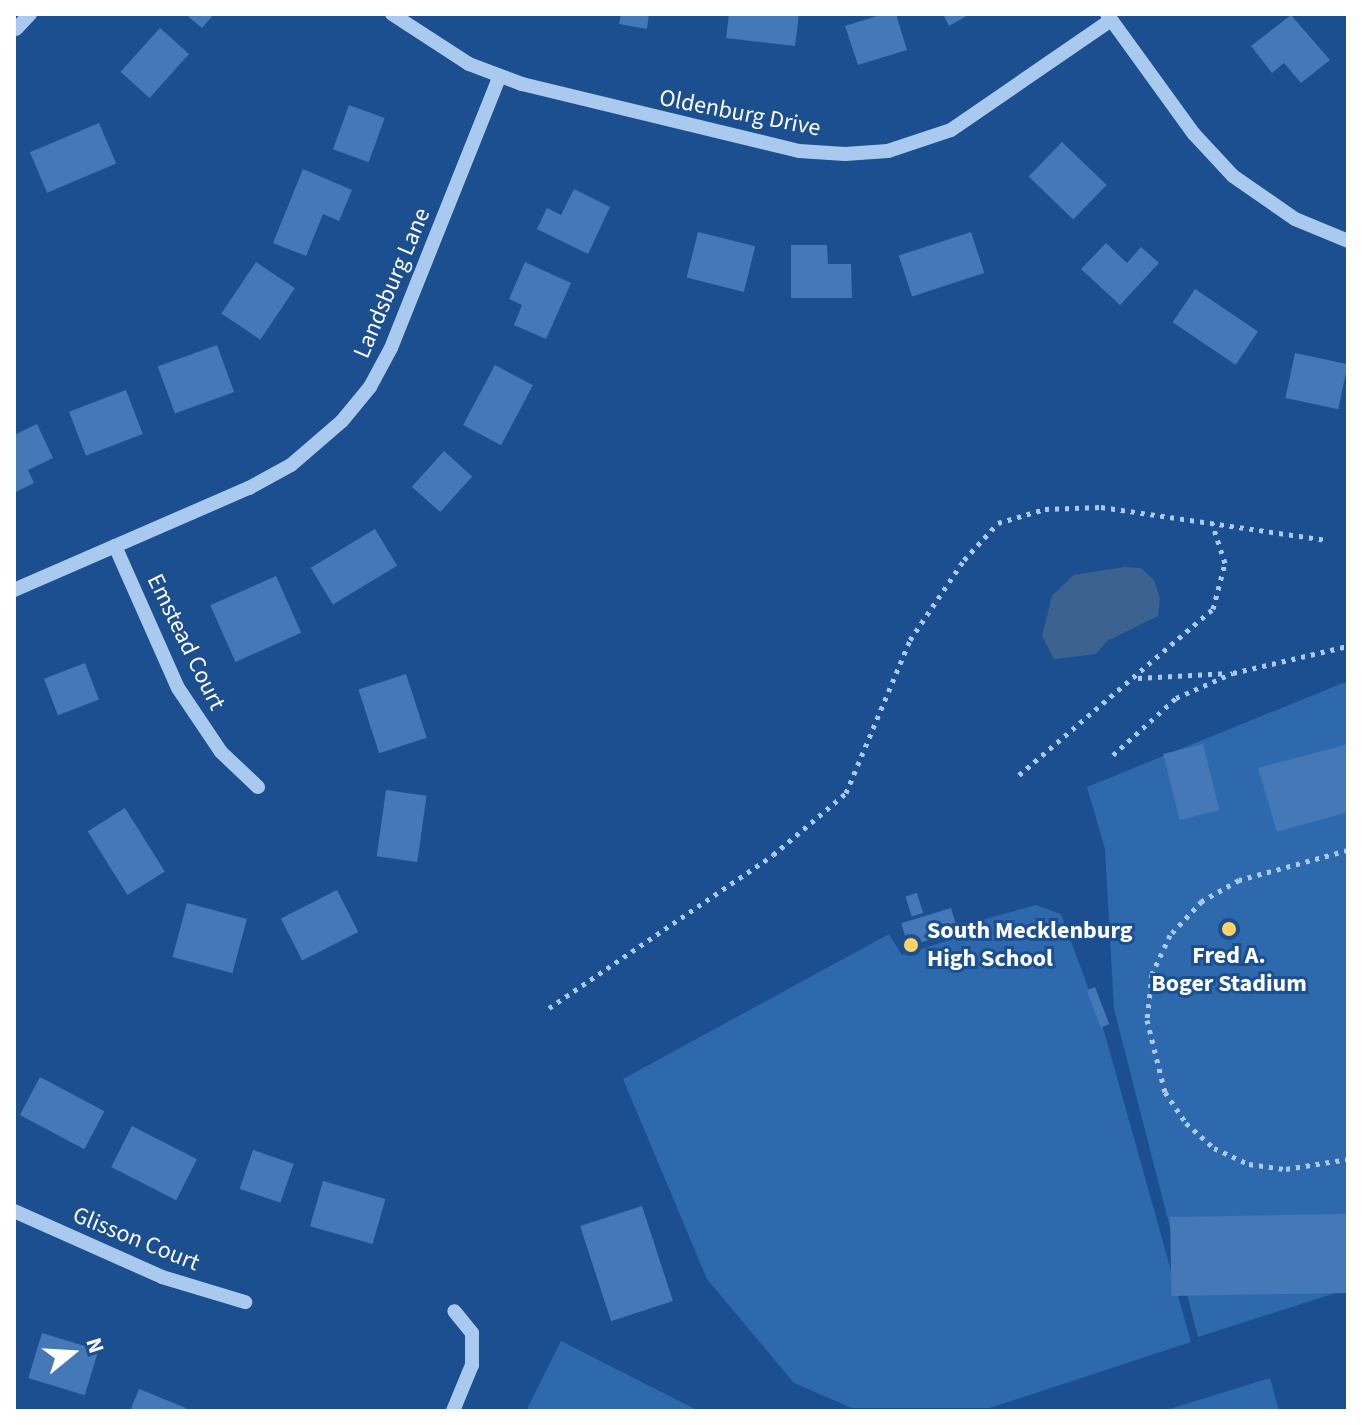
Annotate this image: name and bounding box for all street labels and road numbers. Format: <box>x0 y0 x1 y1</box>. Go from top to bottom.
street label: Oldenburg Drive <box>657 83 823 143</box>
street label: Landsburg Lane <box>347 204 437 362</box>
street label: Emstead Court <box>141 569 231 715</box>
street label: Glisson Court <box>68 1201 204 1277</box>

